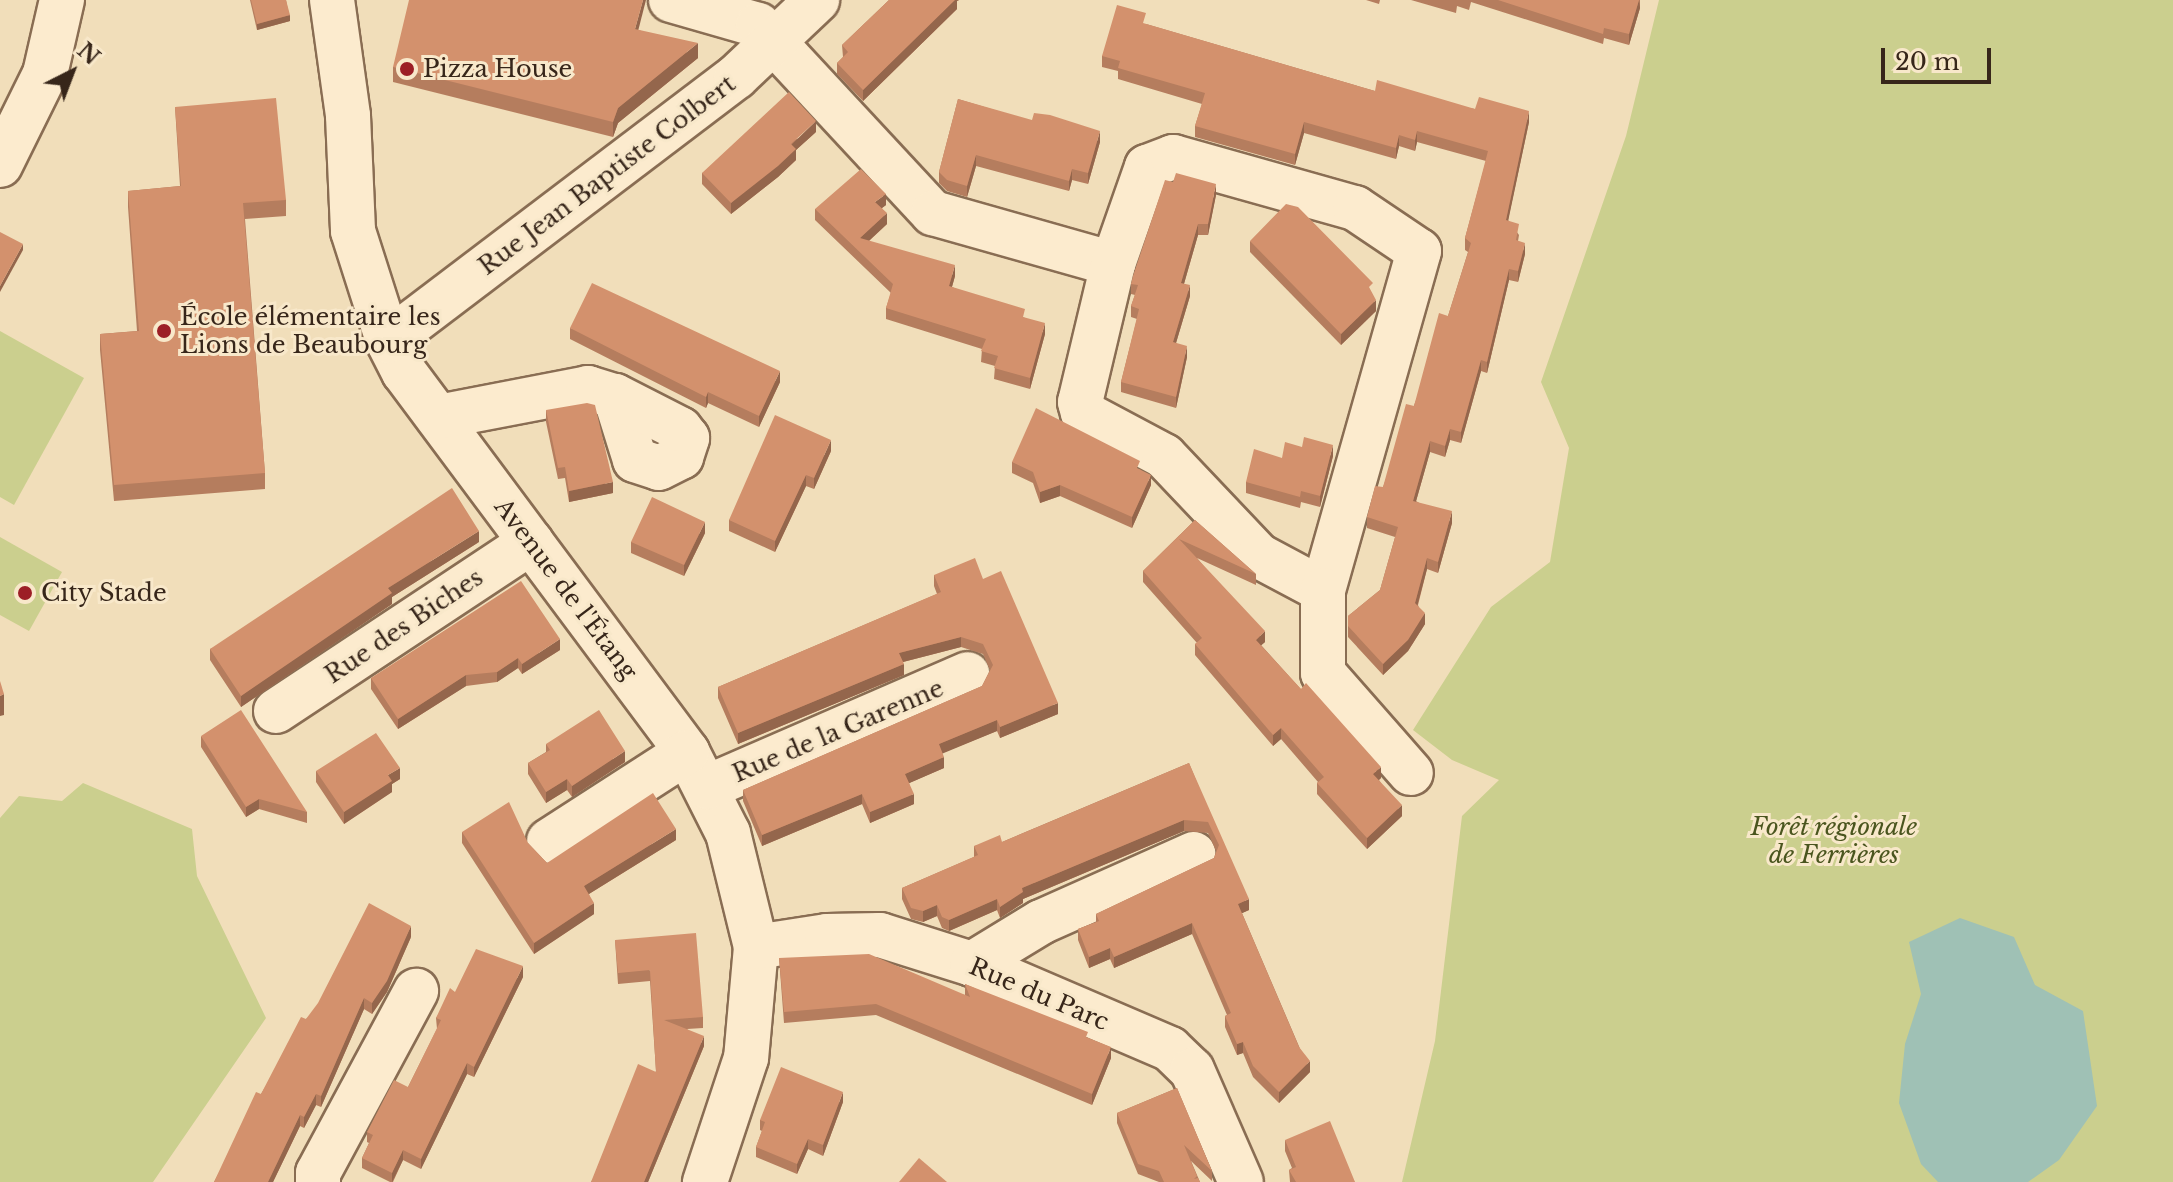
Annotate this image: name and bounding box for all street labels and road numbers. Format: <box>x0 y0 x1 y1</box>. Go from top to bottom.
street label: Rue Jean Baptiste Colbert <box>473 69 741 281</box>
street label: Avenue de l'Étang <box>489 493 643 685</box>
street label: Rue des Biches <box>320 563 488 689</box>
street label: Rue de la Garenne <box>728 674 948 788</box>
street label: Rue du Parc <box>965 952 1113 1036</box>

